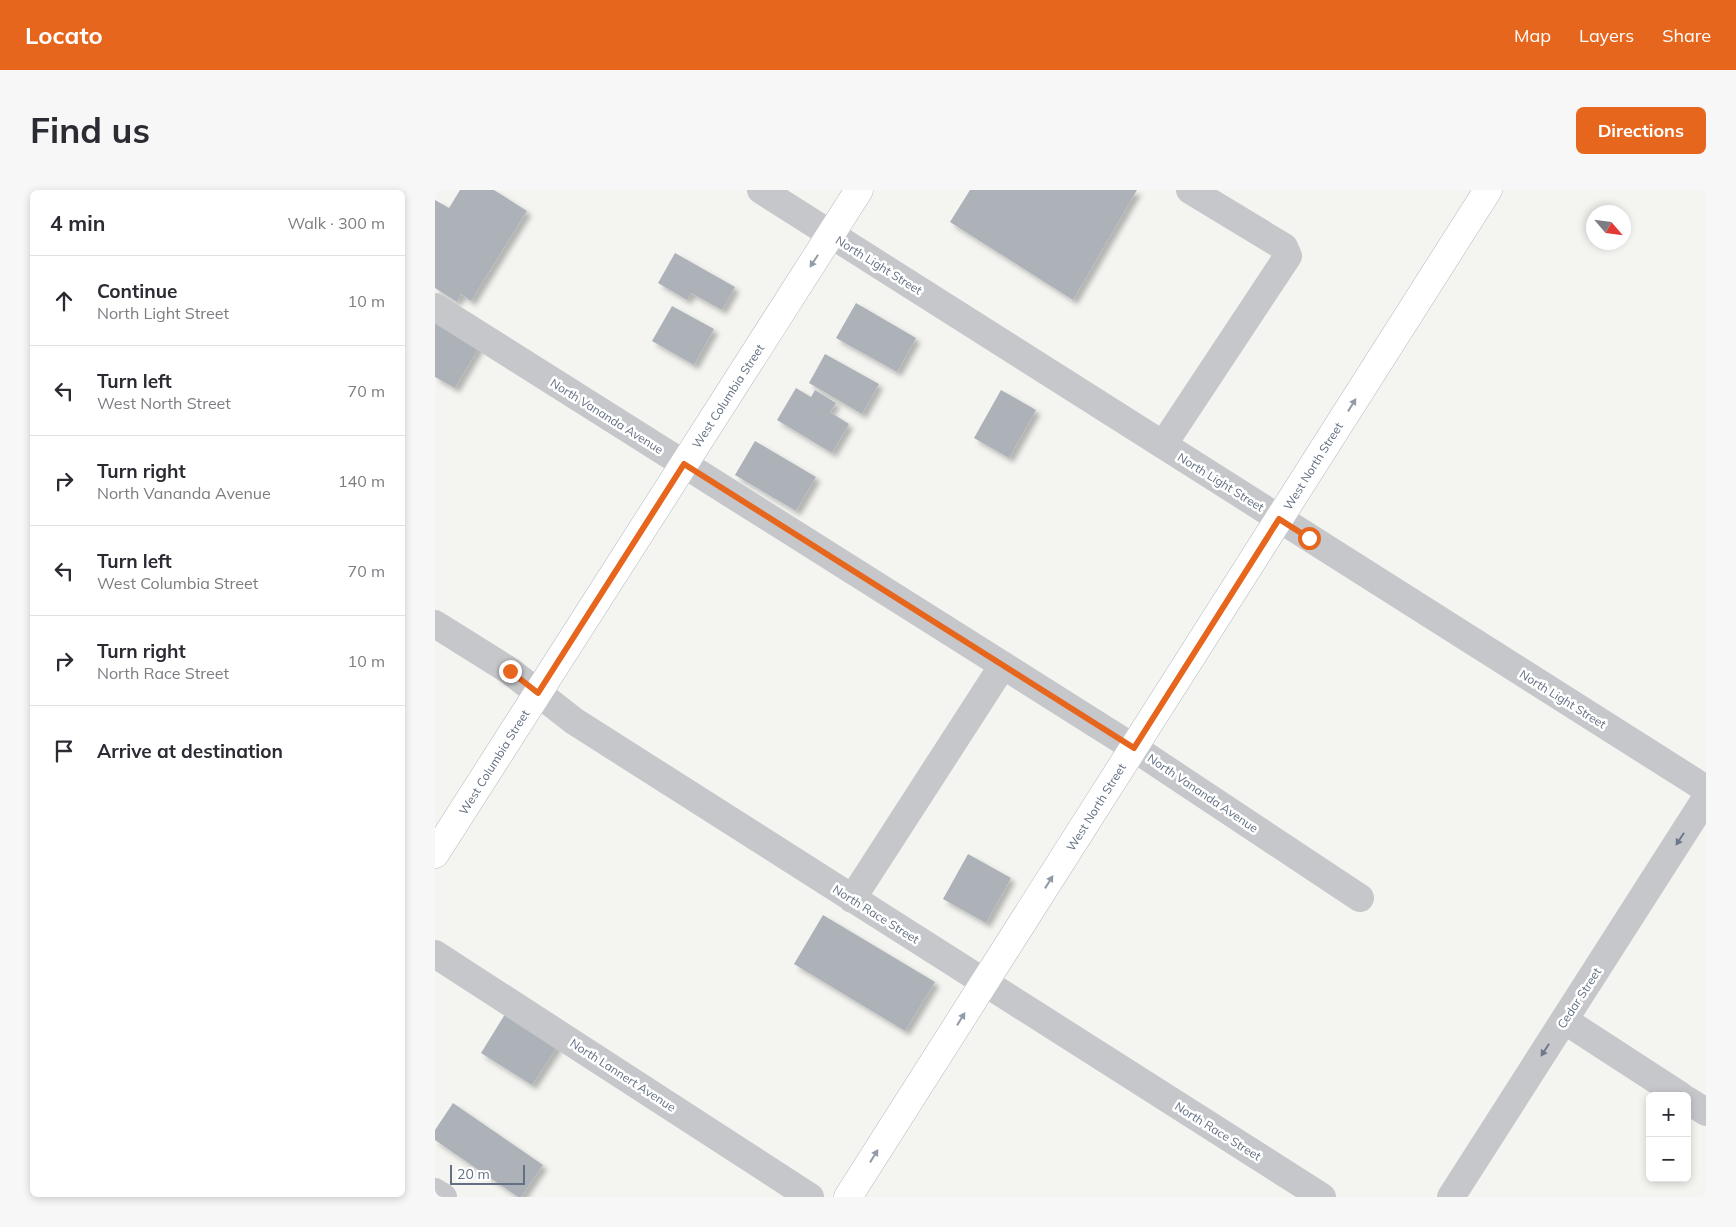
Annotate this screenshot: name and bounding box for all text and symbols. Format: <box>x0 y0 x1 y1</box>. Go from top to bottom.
text: Locato <box>25 20 103 50</box>
text: Map <box>1514 24 1551 47</box>
text: Layers <box>1579 24 1634 47</box>
text: Share <box>1662 24 1711 47</box>
button: Directions <box>1576 107 1706 154</box>
text: Find us <box>30 108 150 152</box>
north arrow <box>1586 205 1631 250</box>
text: 4 min <box>50 210 105 236</box>
text: Walk · 300 m <box>287 213 385 233</box>
street label: North Light Street <box>833 232 925 298</box>
one-way arrow <box>810 254 819 267</box>
text: Continue <box>97 279 177 303</box>
icon: ahead <box>50 287 78 315</box>
text: 10 m <box>348 291 385 311</box>
text: North Light Street <box>97 303 229 323</box>
street label: West Columbia Street <box>689 341 767 451</box>
text: Turn left <box>97 369 172 393</box>
street label: North Vananda Avenue <box>548 375 666 457</box>
icon: left <box>50 377 78 405</box>
text: 70 m <box>348 381 385 401</box>
text: West North Street <box>97 393 231 413</box>
one-way arrow <box>1347 398 1356 411</box>
street label: West North Street <box>1280 419 1346 513</box>
street label: North Light Street <box>1175 449 1267 515</box>
text: Turn right <box>97 459 186 483</box>
icon: right <box>50 467 78 495</box>
text: 140 m <box>338 471 385 491</box>
text: North Vananda Avenue <box>97 483 271 503</box>
route start <box>1298 527 1321 550</box>
text: Turn left <box>97 549 172 573</box>
icon: left <box>50 557 78 585</box>
text: 70 m <box>348 561 385 581</box>
text: West Columbia Street <box>97 573 258 593</box>
text: Turn right <box>97 639 186 663</box>
icon: right <box>50 647 78 675</box>
text: 10 m <box>348 651 385 671</box>
route end <box>499 660 522 683</box>
text: North Race Street <box>97 663 229 683</box>
street label: North Light Street <box>1517 666 1609 732</box>
street label: West Columbia Street <box>456 707 532 817</box>
icon: arrive <box>50 737 78 765</box>
text: Arrive at destination <box>97 739 283 763</box>
street label: North Vananda Avenue <box>1145 750 1261 836</box>
street label: West North Street <box>1063 760 1129 854</box>
one-way arrow <box>1675 833 1684 846</box>
one-way arrow <box>1044 875 1053 888</box>
street label: North Race Street <box>830 881 922 947</box>
street label: Cedar Street <box>1554 965 1604 1031</box>
one-way arrow <box>957 1012 966 1025</box>
street label: North Lannert Avenue <box>567 1035 679 1115</box>
one-way arrow <box>1540 1043 1550 1057</box>
map controls <box>1646 1092 1691 1182</box>
button: + <box>1646 1092 1691 1137</box>
street label: North Race Street <box>1172 1098 1264 1164</box>
button: − <box>1646 1137 1691 1182</box>
one-way arrow <box>870 1149 879 1162</box>
scale bar <box>450 1162 525 1185</box>
text: 20 m <box>457 1165 490 1183</box>

